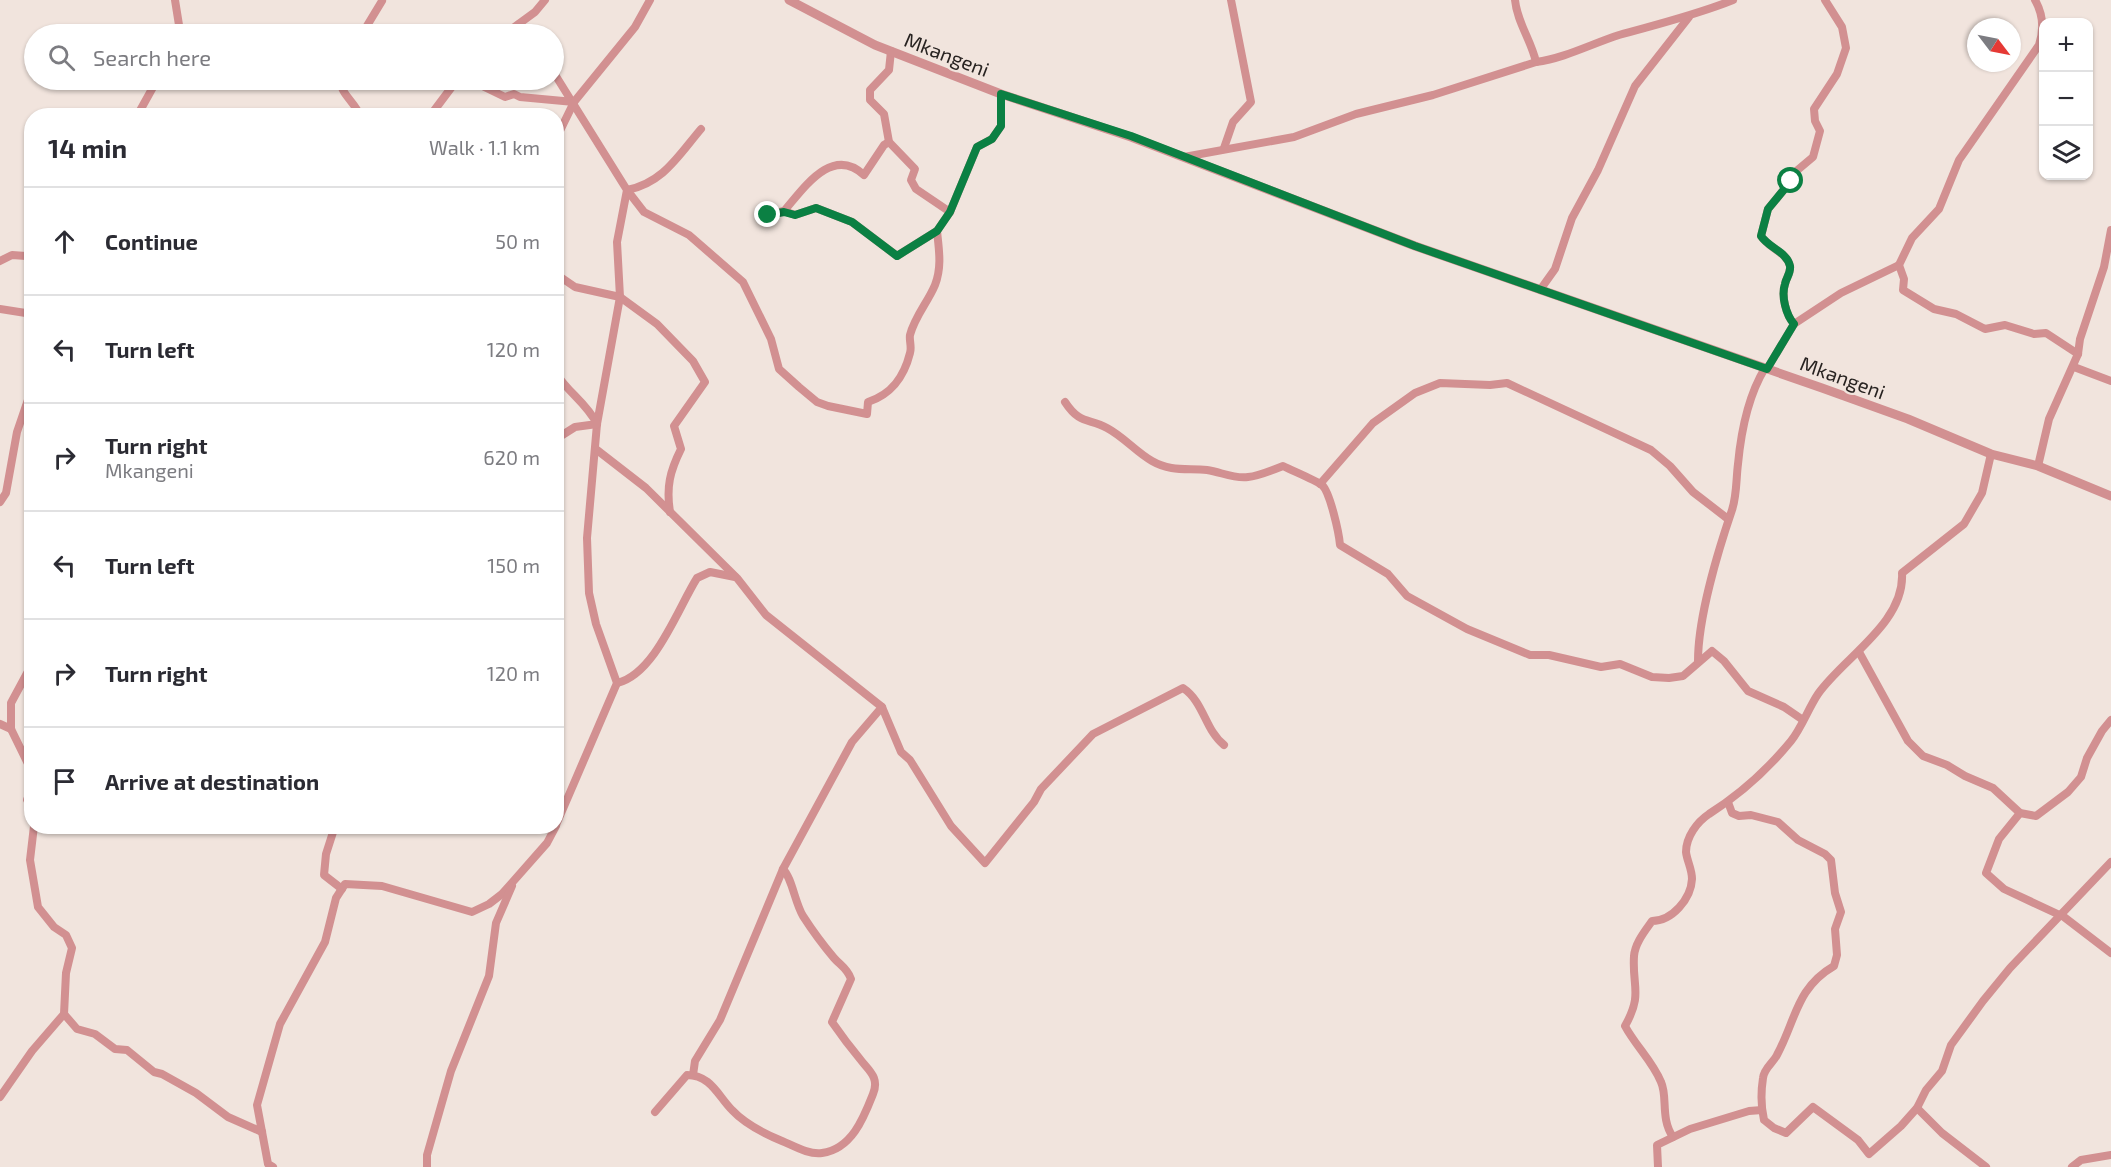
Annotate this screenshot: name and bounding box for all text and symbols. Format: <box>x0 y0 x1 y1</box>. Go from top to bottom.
north arrow <box>1967 18 2021 72</box>
map controls <box>2039 18 2093 180</box>
button: + <box>2039 18 2093 72</box>
search box <box>24 24 564 90</box>
street label: Mkangeni <box>901 27 993 81</box>
icon: search <box>45 41 78 74</box>
text: Search here <box>93 44 211 70</box>
button: − <box>2039 72 2093 126</box>
button: layers <box>2039 126 2093 180</box>
text: 14 min <box>48 132 127 163</box>
text: Walk · 1.1 km <box>429 135 540 159</box>
route start <box>1777 167 1803 193</box>
route end <box>754 201 780 227</box>
icon: ahead <box>48 225 81 258</box>
text: Continue <box>105 228 198 254</box>
text: 50 m <box>495 229 540 253</box>
icon: left <box>48 333 81 366</box>
text: Turn left <box>105 336 194 362</box>
text: 120 m <box>487 337 540 361</box>
street label: Mkangeni <box>1797 351 1889 403</box>
text: Turn right <box>105 432 207 458</box>
icon: right <box>48 441 81 474</box>
text: 620 m <box>483 445 540 469</box>
text: Mkangeni <box>105 458 194 482</box>
icon: left <box>48 549 81 582</box>
text: Turn left <box>105 552 194 578</box>
text: 150 m <box>487 553 540 577</box>
icon: right <box>48 657 81 690</box>
text: Turn right <box>105 660 207 686</box>
text: 120 m <box>487 661 540 685</box>
icon: arrive <box>48 765 81 798</box>
text: Arrive at destination <box>105 768 319 794</box>

